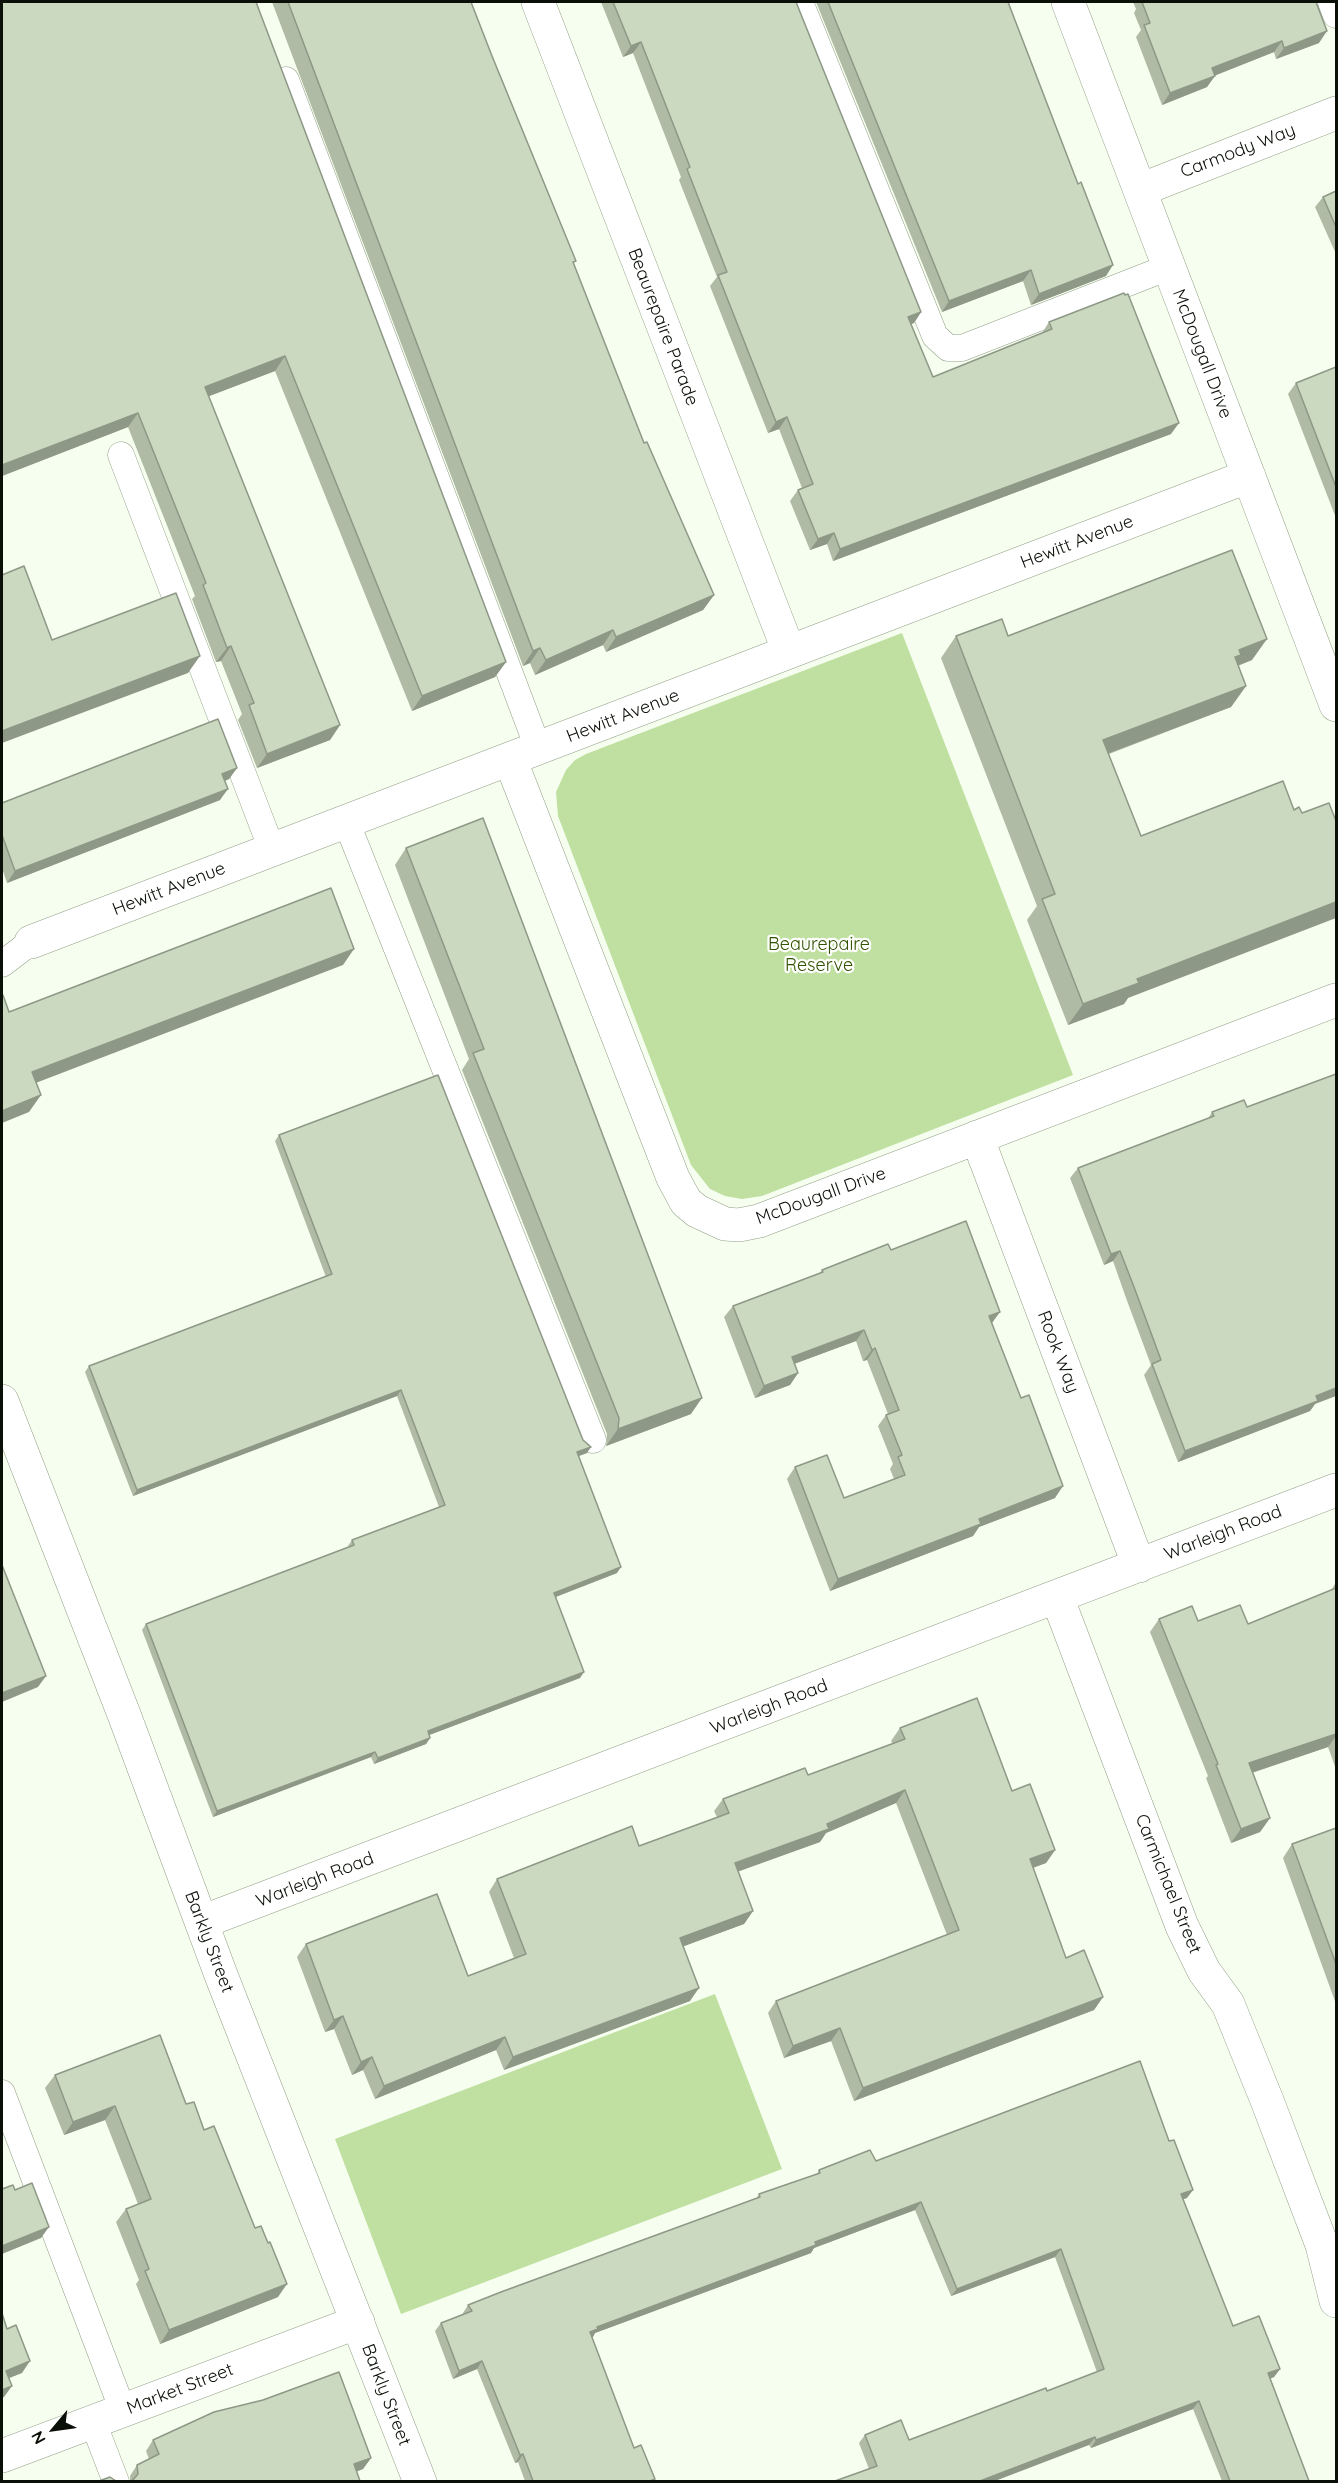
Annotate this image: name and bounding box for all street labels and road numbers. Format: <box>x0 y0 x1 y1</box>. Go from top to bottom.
street label: Carmody Way <box>1178 119 1298 183</box>
street label: Beaurepaire Parade <box>623 245 703 409</box>
street label: McDougall Drive <box>1167 286 1237 422</box>
street label: Hewitt Avenue <box>1017 511 1137 573</box>
street label: Hewitt Avenue <box>563 685 683 747</box>
street label: Hewitt Avenue <box>109 858 229 920</box>
street label: McDougall Drive <box>753 1162 889 1230</box>
street label: Rook Way <box>1032 1308 1084 1396</box>
street label: Warleigh Road <box>1161 1501 1285 1565</box>
street label: Warleigh Road <box>707 1675 831 1739</box>
street label: Carmichael Street <box>1130 1811 1206 1957</box>
street label: Warleigh Road <box>253 1848 377 1912</box>
street label: Barkly Street <box>180 1888 238 1996</box>
street label: Barkly Street <box>357 2341 415 2449</box>
street label: Market Street <box>124 2359 236 2419</box>

